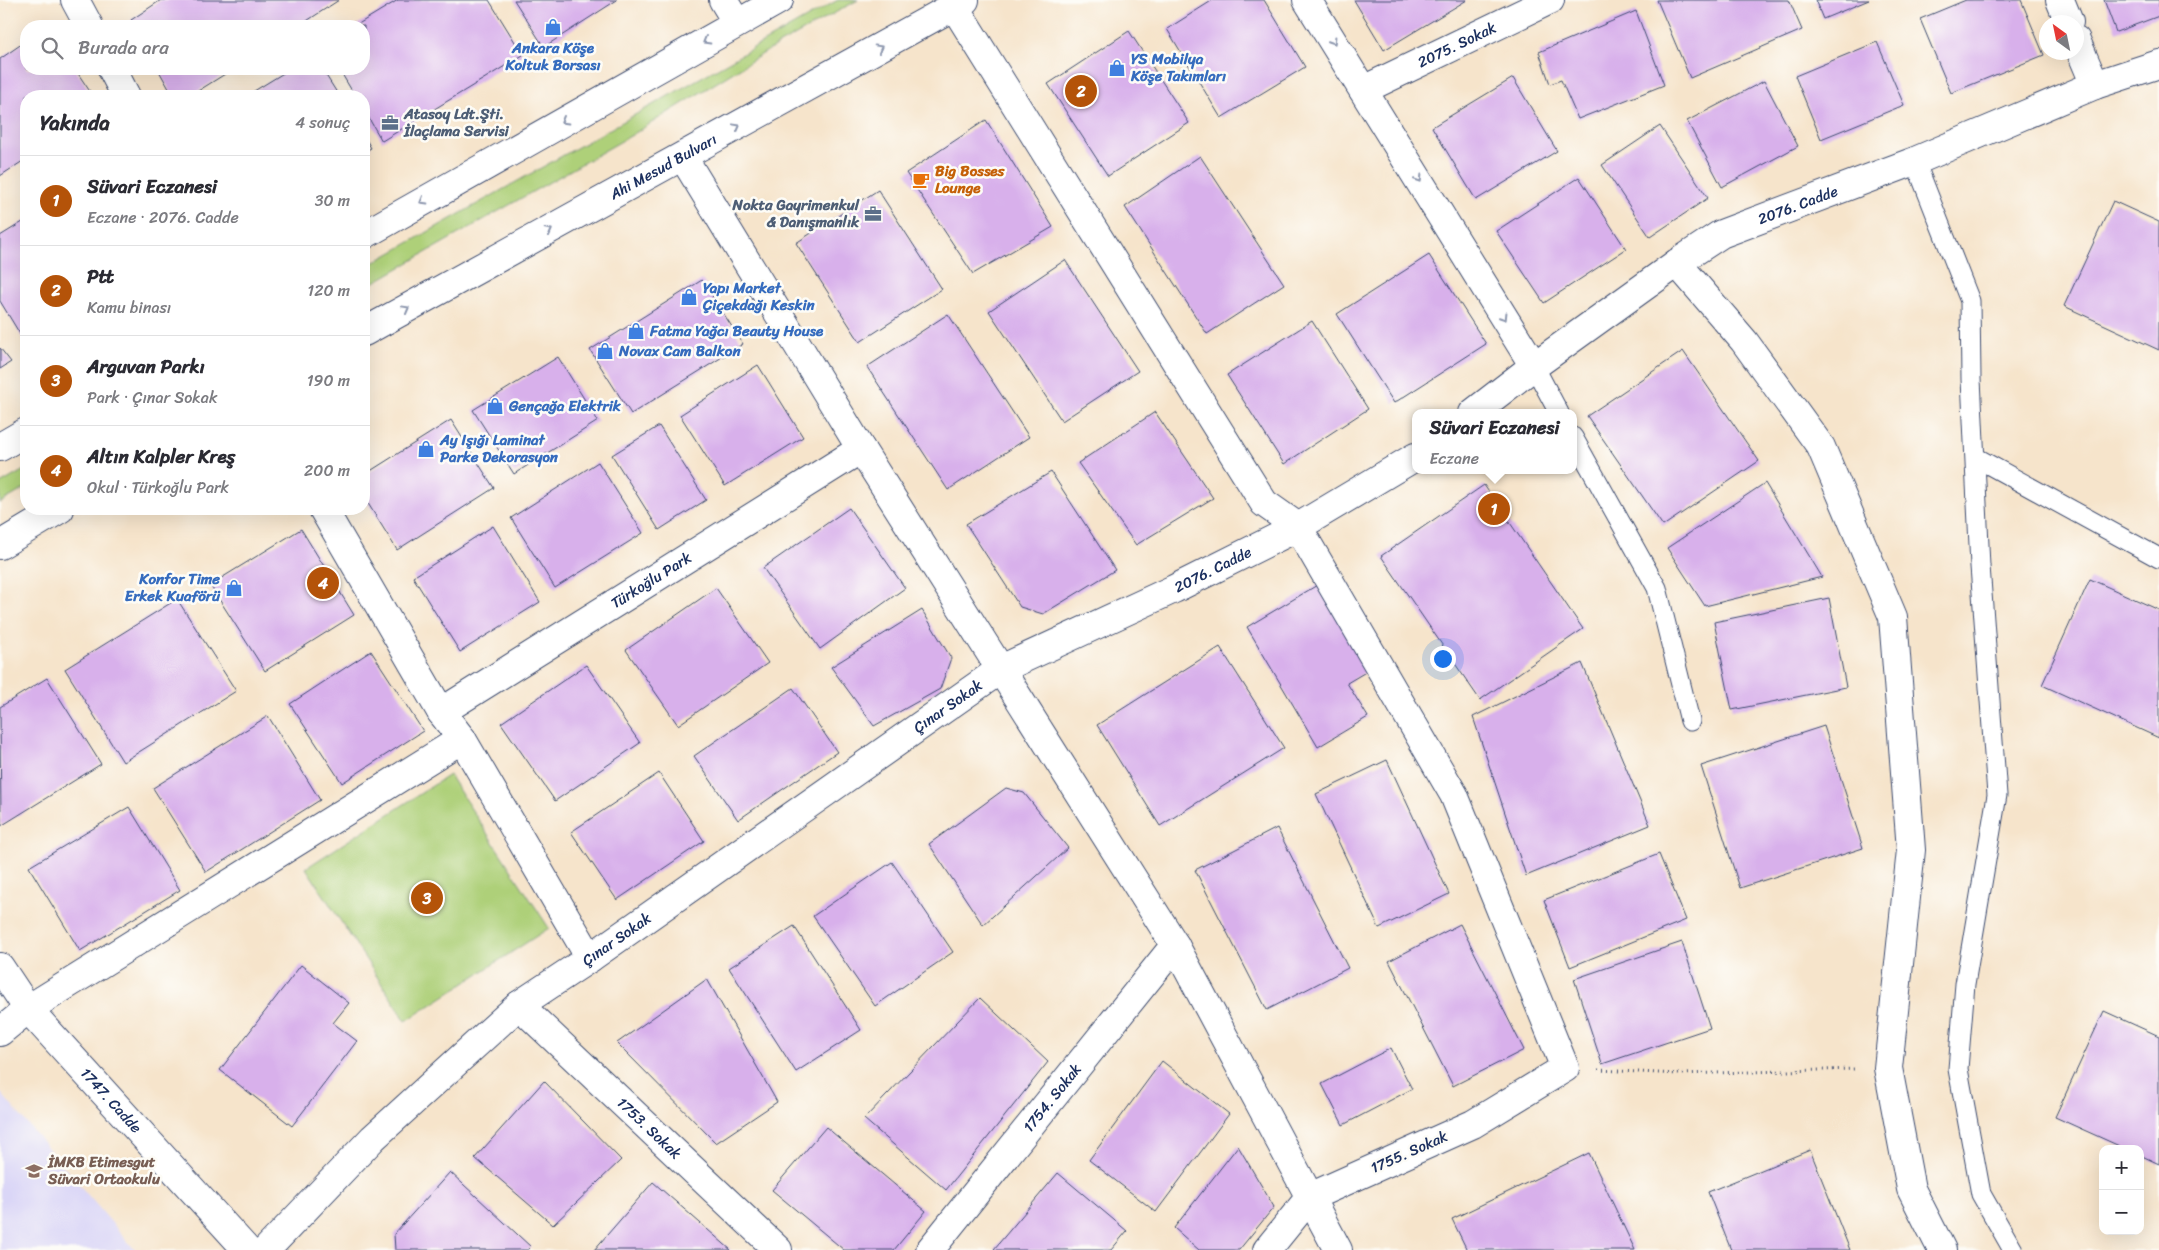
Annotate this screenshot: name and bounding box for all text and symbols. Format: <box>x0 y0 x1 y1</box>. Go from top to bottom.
street label: 2075. Sokak <box>1413 15 1501 75</box>
north arrow <box>2039 15 2084 60</box>
shop icon: Ankara Köşe Koltuk Borsası <box>543 17 563 37</box>
search box <box>20 20 370 75</box>
text: Burada ara <box>78 31 169 64</box>
icon: search <box>38 34 66 62</box>
one-way arrow <box>702 34 711 44</box>
place label: Ankara Köşe Koltuk Borsası <box>504 35 601 78</box>
one-way arrow <box>1326 36 1336 45</box>
one-way arrow <box>874 44 883 54</box>
place label: YS Mobilya Köşe Takımları <box>1130 46 1226 89</box>
shop icon: YS Mobilya Köşe Takımları <box>1107 58 1127 78</box>
pin: 2 <box>1065 72 1097 110</box>
place label: Atasoy Ldt.Şti. İlaçlama Servisi <box>403 101 510 144</box>
text: Yakında <box>40 104 110 142</box>
text: 4 sonuç <box>295 108 350 137</box>
office icon: Atasoy Ldt.Şti. İlaçlama Servisi <box>380 113 400 133</box>
one-way arrow <box>561 115 570 125</box>
one-way arrow <box>732 123 741 133</box>
street label: Ahi Mesud Bulvarı <box>604 126 722 207</box>
place label: Big Bosses Lounge <box>935 158 1006 201</box>
text: Süvari Eczanesi <box>87 170 217 203</box>
cafe icon: Big Bosses Lounge <box>911 170 931 190</box>
one-way arrow <box>1412 174 1422 183</box>
street label: 2076. Cadde <box>1754 178 1842 232</box>
text: 1 <box>53 186 59 215</box>
text: 30 m <box>315 186 350 215</box>
place label: Nokta Gayrimenkul & Danışmanlık <box>732 192 860 235</box>
one-way arrow <box>419 195 428 205</box>
text: Eczane · 2076. Cadde <box>87 203 239 232</box>
office icon: Nokta Gayrimenkul & Danışmanlık <box>863 204 883 224</box>
one-way arrow <box>544 227 553 237</box>
text: Ptt <box>87 260 114 293</box>
place label: Yapı Market Çiçekdağı Keskin <box>702 275 816 318</box>
text: 2 <box>51 276 61 305</box>
text: 120 m <box>307 276 350 305</box>
shop icon: Yapı Market Çiçekdağı Keskin <box>679 287 699 307</box>
text: Kamu binası <box>87 293 171 322</box>
one-way arrow <box>401 305 410 315</box>
one-way arrow <box>1498 312 1508 321</box>
place label: Fatma Yağcı Beauty House <box>649 318 824 344</box>
shop icon: Fatma Yağcı Beauty House <box>626 321 646 341</box>
place label: Novax Cam Balkon <box>618 338 741 364</box>
shop icon: Novax Cam Balkon <box>595 341 615 361</box>
text: Arguvan Parkı <box>87 350 205 383</box>
text: 3 <box>52 366 60 395</box>
text: 190 m <box>307 366 350 395</box>
text: Park · Çınar Sokak <box>87 383 217 412</box>
place label: Gençağa Elektrik <box>508 393 622 419</box>
shop icon: Gençağa Elektrik <box>485 396 505 416</box>
popup <box>1412 409 1577 474</box>
text: Süvari Eczanesi <box>1429 411 1560 444</box>
place label: Ay Işığı Laminat Parke Dekorasyon <box>439 427 559 470</box>
shop icon: Ay Işığı Laminat Parke Dekorasyon <box>416 439 436 459</box>
text: Altın Kalpler Kreş <box>87 440 235 473</box>
text: Eczane <box>1429 444 1479 473</box>
text: 4 <box>51 456 61 485</box>
text: 200 m <box>304 456 350 485</box>
text: Okul · Türkoğlu Park <box>87 473 229 502</box>
pin: 1 <box>1478 490 1510 528</box>
street label: 2076. Cadde <box>1169 539 1257 600</box>
street label: Türkoğlu Park <box>606 545 697 616</box>
pin: 4 <box>307 564 339 602</box>
place label: Konfor Time Erkek Kuaförü <box>125 566 221 609</box>
shop icon: Konfor Time Erkek Kuaförü <box>224 578 244 598</box>
your location <box>1430 646 1456 672</box>
street label: Çınar Sokak <box>908 672 989 740</box>
pin: 3 <box>411 879 443 917</box>
street label: Çınar Sokak <box>577 905 657 973</box>
street label: 1754. Sokak <box>1016 1058 1088 1138</box>
street label: 1747. Cadde <box>74 1061 148 1140</box>
street label: 1753. Sokak <box>611 1091 688 1165</box>
street label: 1755. Sokak <box>1366 1123 1452 1181</box>
map controls <box>2099 1145 2144 1235</box>
button: + <box>2099 1145 2144 1190</box>
place label: İMKB Etimesgut Süvari Ortaokulu <box>47 1149 161 1192</box>
school or university icon: İMKB Etimesgut Süvari Ortaokulu <box>24 1161 44 1181</box>
button: − <box>2099 1190 2144 1235</box>

